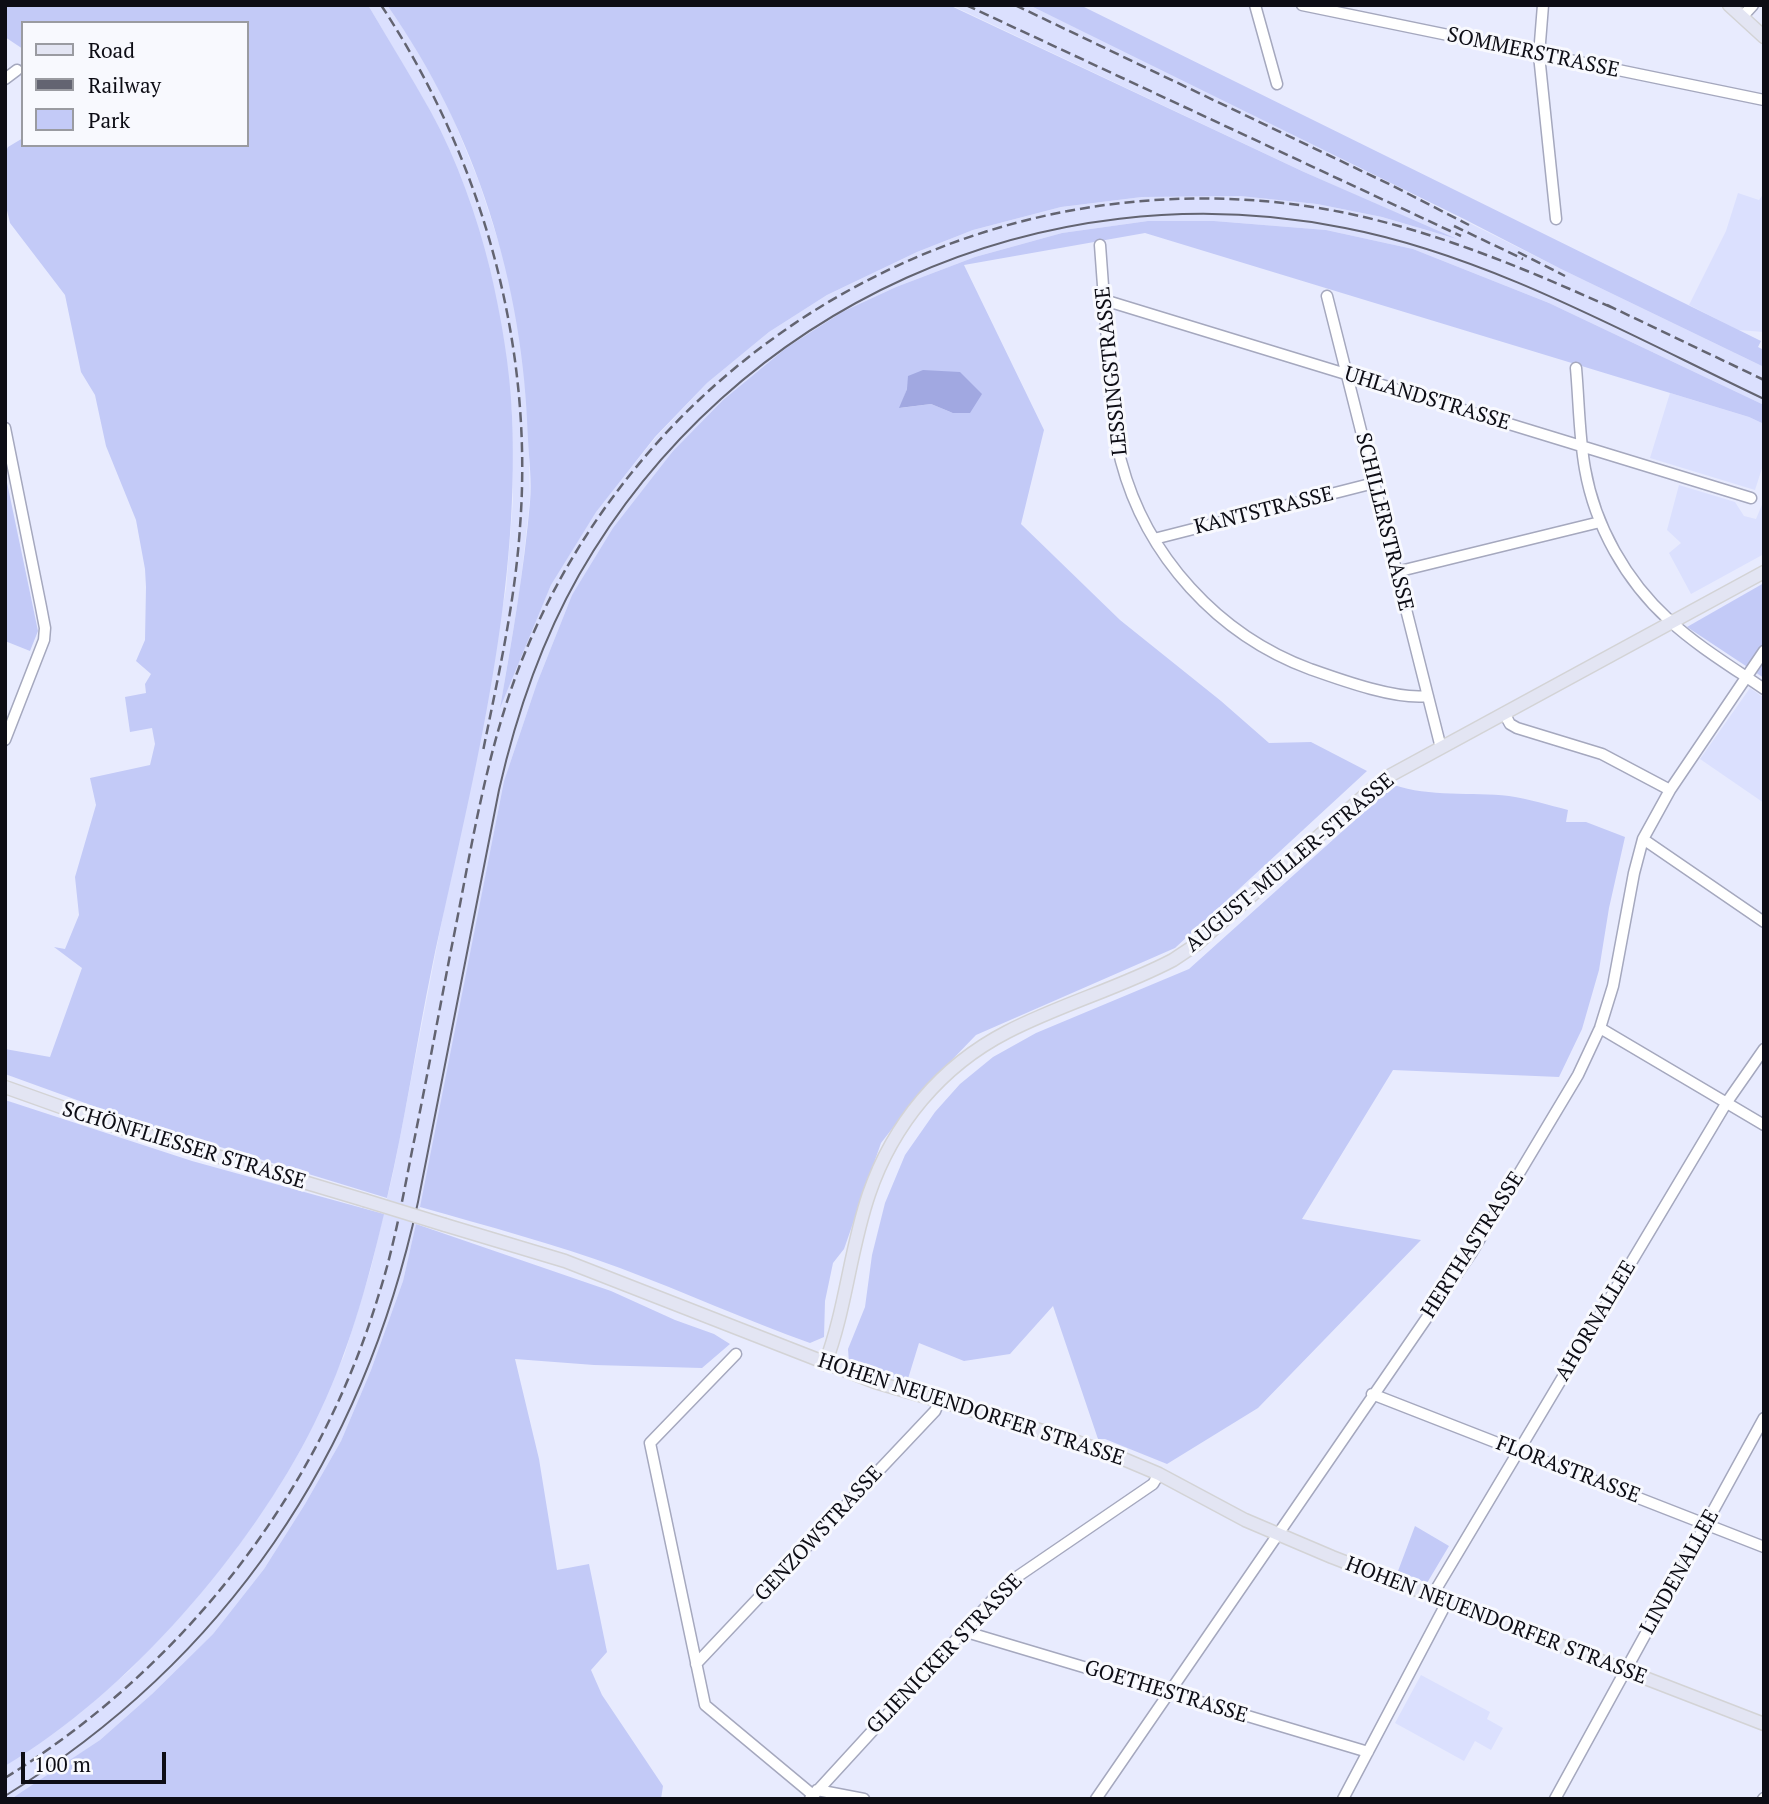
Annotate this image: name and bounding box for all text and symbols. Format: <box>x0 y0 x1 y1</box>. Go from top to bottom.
legend <box>21 21 248 147</box>
street label: SOMMERSTRASSE <box>1445 22 1621 84</box>
text: Road <box>88 36 135 64</box>
text: Railway <box>88 71 161 99</box>
text: Park <box>88 106 130 134</box>
street label: LESSINGSTRASSE <box>1091 285 1133 457</box>
street label: UHLANDSTRASSE <box>1341 362 1513 436</box>
street label: SCHILLERSTRASSE <box>1350 430 1418 614</box>
street label: KANTSTRASSE <box>1192 482 1336 540</box>
street label: AUGUST-MÜLLER-STRASSE <box>1180 768 1400 958</box>
street label: SCHÖNFLIESSER STRASSE <box>59 1097 309 1195</box>
street label: HERTHASTRASSE <box>1416 1167 1530 1323</box>
street label: AHORNALLEE <box>1550 1256 1642 1386</box>
street label: HOHEN NEUENDORFER STRASSE <box>815 1348 1127 1472</box>
street label: FLORASTRASSE <box>1492 1431 1644 1509</box>
street label: GENZOWSTRASSE <box>750 1461 888 1607</box>
street label: LINDENALLEE <box>1635 1505 1725 1639</box>
street label: HOHEN NEUENDORFER STRASSE <box>1342 1552 1650 1690</box>
street label: GLIENICKER STRASSE <box>862 1569 1028 1739</box>
street label: GOETHESTRASSE <box>1081 1655 1251 1729</box>
scale bar <box>24 1738 170 1782</box>
text: 100 m <box>34 1750 91 1778</box>

